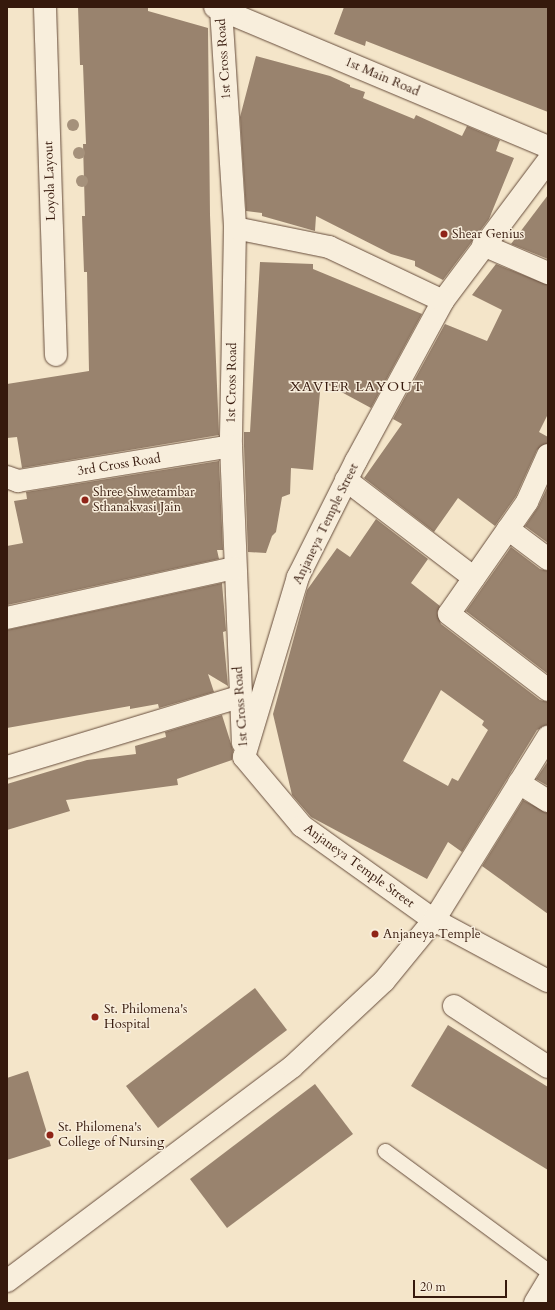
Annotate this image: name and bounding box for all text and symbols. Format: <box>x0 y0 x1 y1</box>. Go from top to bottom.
street label: 1st Cross Road <box>213 18 235 100</box>
street label: 1st Main Road <box>342 54 422 100</box>
street label: Loyola Layout <box>41 141 59 221</box>
place label: Shear Genius <box>452 226 524 242</box>
marker: Shear Genius <box>439 229 449 239</box>
street label: 1st Cross Road <box>223 342 241 424</box>
district label: XAVIER LAYOUT <box>290 379 424 395</box>
street label: 3rd Cross Road <box>76 451 162 479</box>
street label: Anjaneya Temple Street <box>290 461 362 587</box>
place label: Shree Shwetambar Sthanakvasi Jain <box>93 485 195 516</box>
marker: Shree Shwetambar Sthanakvasi Jain <box>80 495 90 505</box>
street label: 1st Cross Road <box>230 666 252 748</box>
street label: Anjaneya Temple Street <box>301 821 417 911</box>
place label: Anjaneya Temple <box>383 926 481 942</box>
marker: Anjaneya Temple <box>370 929 380 939</box>
place label: St. Philomena's Hospital <box>104 1002 187 1033</box>
marker: St. Philomena's Hospital <box>89 1011 101 1023</box>
place label: St. Philomena's College of Nursing <box>58 1120 164 1151</box>
marker: St. Philomena's College of Nursing <box>45 1130 55 1140</box>
scale bar <box>415 1272 509 1298</box>
text: 20 m <box>420 1279 446 1295</box>

